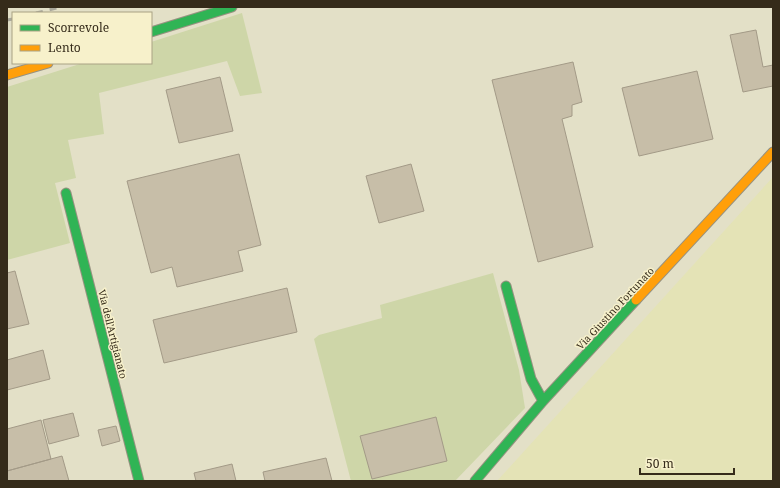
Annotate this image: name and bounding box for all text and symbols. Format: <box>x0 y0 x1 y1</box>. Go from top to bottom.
legend <box>12 12 152 64</box>
text: Scorrevole <box>48 19 109 36</box>
text: Lento <box>48 39 81 56</box>
street label: Via Giustino Fortunato <box>573 264 657 352</box>
street label: Via dell'Artigianato <box>95 288 131 380</box>
scale bar <box>640 450 734 476</box>
text: 50 m <box>646 455 674 472</box>

